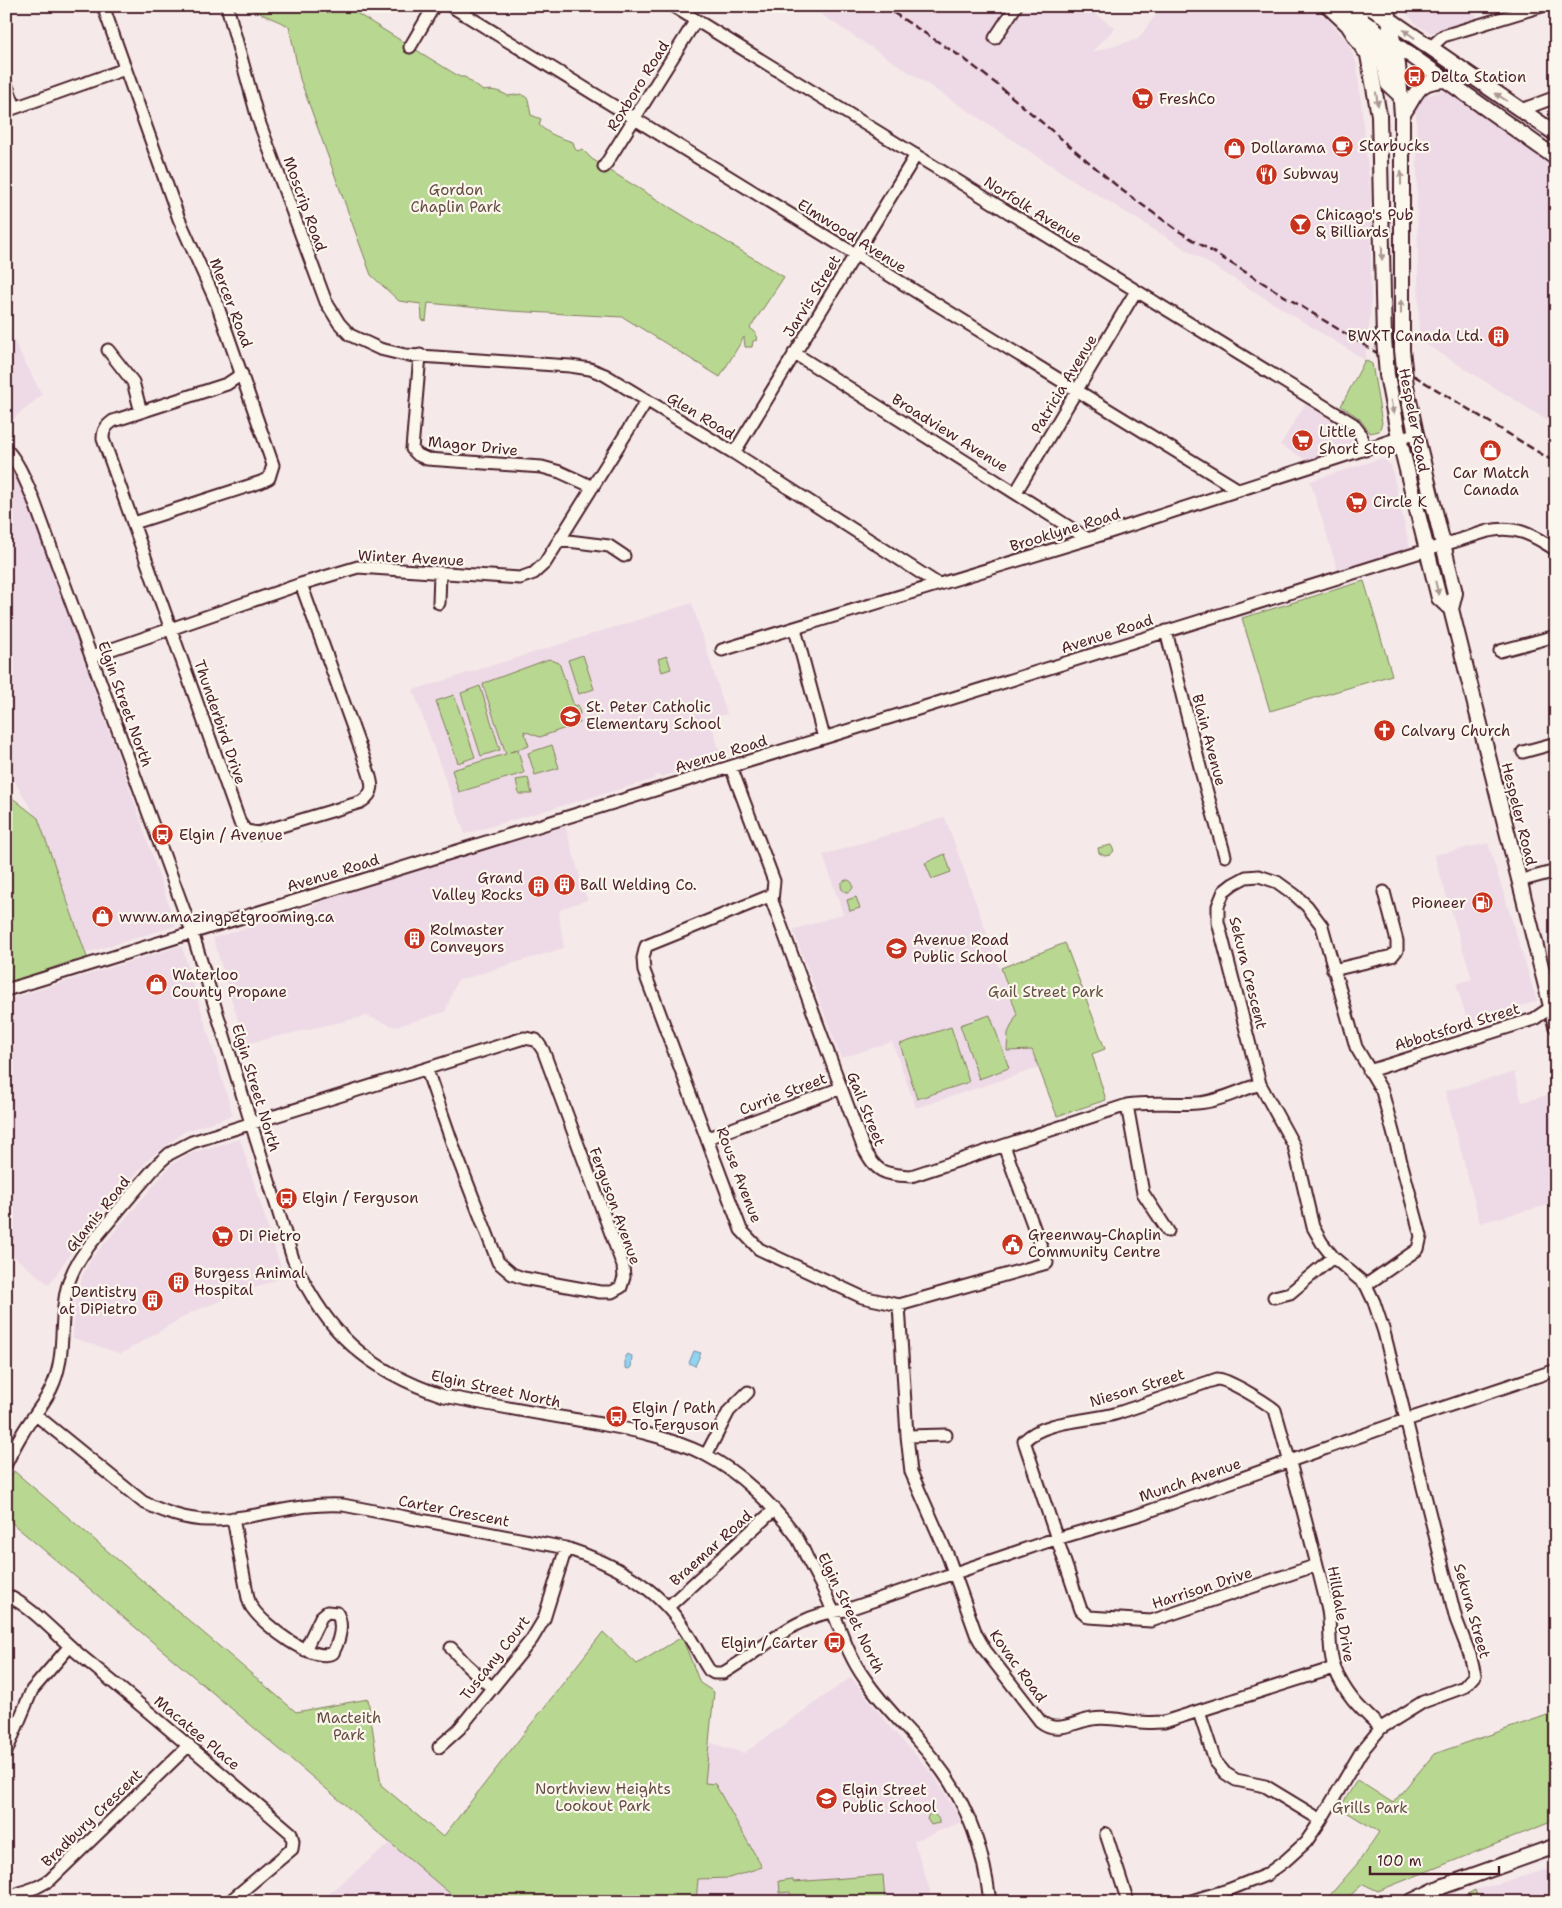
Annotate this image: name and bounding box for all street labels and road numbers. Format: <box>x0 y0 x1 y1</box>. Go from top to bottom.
street label: Roxboro Road <box>602 37 674 135</box>
street label: Moscrip Road <box>279 154 332 255</box>
street label: Norfolk Avenue <box>980 172 1086 248</box>
street label: Elmwood Avenue <box>794 194 910 278</box>
street label: Jarvis Street <box>779 251 845 341</box>
street label: Mercer Road <box>205 255 257 351</box>
street label: Patricia Avenue <box>1026 331 1102 437</box>
street label: Hespeler Road <box>1394 366 1434 474</box>
street label: Glen Road <box>663 388 739 444</box>
street label: Broadview Avenue <box>888 389 1012 477</box>
street label: Magor Drive <box>427 431 519 461</box>
street label: Brooklyne Road <box>1007 504 1123 556</box>
street label: Winter Avenue <box>357 545 465 571</box>
street label: Avenue Road <box>1058 610 1156 658</box>
street label: Elgin Street North <box>93 638 157 770</box>
street label: Thunderbird Drive <box>189 657 251 787</box>
street label: Blain Avenue <box>1187 692 1231 788</box>
street label: Avenue Road <box>672 730 770 778</box>
street label: Hespeler Road <box>1497 760 1542 868</box>
street label: Avenue Road <box>284 849 382 897</box>
street label: Sekura Crescent <box>1224 915 1272 1031</box>
street label: Abbotsford Street <box>1392 998 1522 1056</box>
street label: Elgin Street North <box>227 1022 285 1154</box>
street label: Currie Street <box>736 1068 830 1120</box>
street label: Gail Street <box>842 1069 890 1149</box>
street label: Rouse Avenue <box>712 1124 766 1226</box>
street label: Ferguson Avenue <box>585 1145 645 1267</box>
street label: Glamis Road <box>61 1172 135 1256</box>
street label: Nieson Street <box>1087 1364 1187 1412</box>
street label: Elgin Street North <box>429 1365 563 1413</box>
street label: Munch Avenue <box>1136 1453 1244 1507</box>
street label: Carter Crescent <box>397 1490 511 1532</box>
street label: Braemar Road <box>666 1505 757 1590</box>
street label: Elgin Street North <box>813 1549 889 1677</box>
street label: Sekura Street <box>1449 1561 1495 1661</box>
street label: Harrison Drive <box>1149 1562 1255 1614</box>
street label: Hilldale Drive <box>1323 1564 1359 1664</box>
street label: Tuscany Court <box>456 1612 534 1704</box>
street label: Kovac Road <box>985 1626 1051 1707</box>
street label: Macatee Place <box>150 1691 244 1775</box>
street label: Bradbury Crescent <box>37 1765 147 1871</box>

